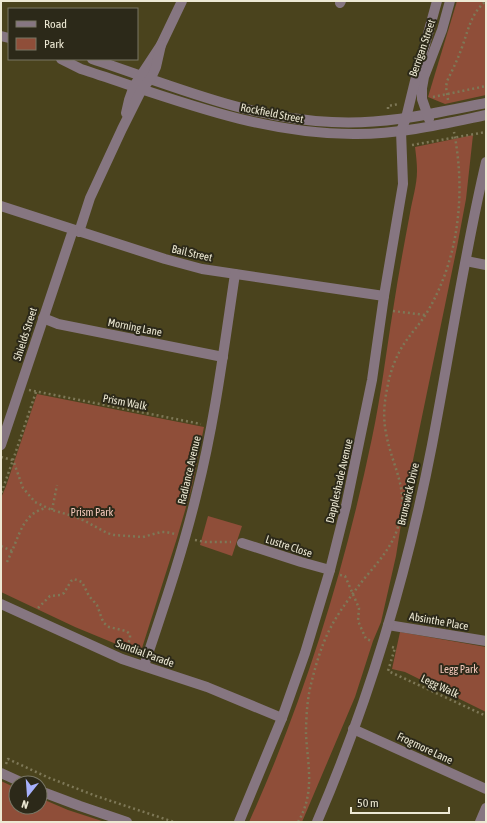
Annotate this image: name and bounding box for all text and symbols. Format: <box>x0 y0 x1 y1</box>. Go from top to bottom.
legend <box>8 8 138 60</box>
text: Road <box>44 17 67 31</box>
street label: Berrigan Street <box>407 18 437 78</box>
text: Park <box>44 37 65 51</box>
street label: Rockfield Street <box>240 101 304 125</box>
street label: Bail Street <box>170 242 214 264</box>
street label: Shields Street <box>11 306 39 362</box>
street label: Morning Lane <box>107 316 163 338</box>
street label: Prism Walk <box>102 392 148 412</box>
street label: Radiance Avenue <box>175 435 203 505</box>
street label: Dappleshade Avenue <box>323 438 355 524</box>
street label: Brunswick Drive <box>395 462 421 526</box>
park label: Prism Park <box>71 506 114 518</box>
street label: Lustre Close <box>264 533 314 559</box>
street label: Absinthe Place <box>408 610 470 632</box>
street label: Sundial Parade <box>114 637 176 669</box>
park label: Legg Park <box>440 663 478 675</box>
street label: Legg Walk <box>419 672 461 700</box>
street label: Frogmore Lane <box>395 730 455 766</box>
north arrow <box>8 775 48 815</box>
scale bar <box>351 789 449 815</box>
text: 50 m <box>357 796 379 810</box>
text: N <box>20 798 30 811</box>

